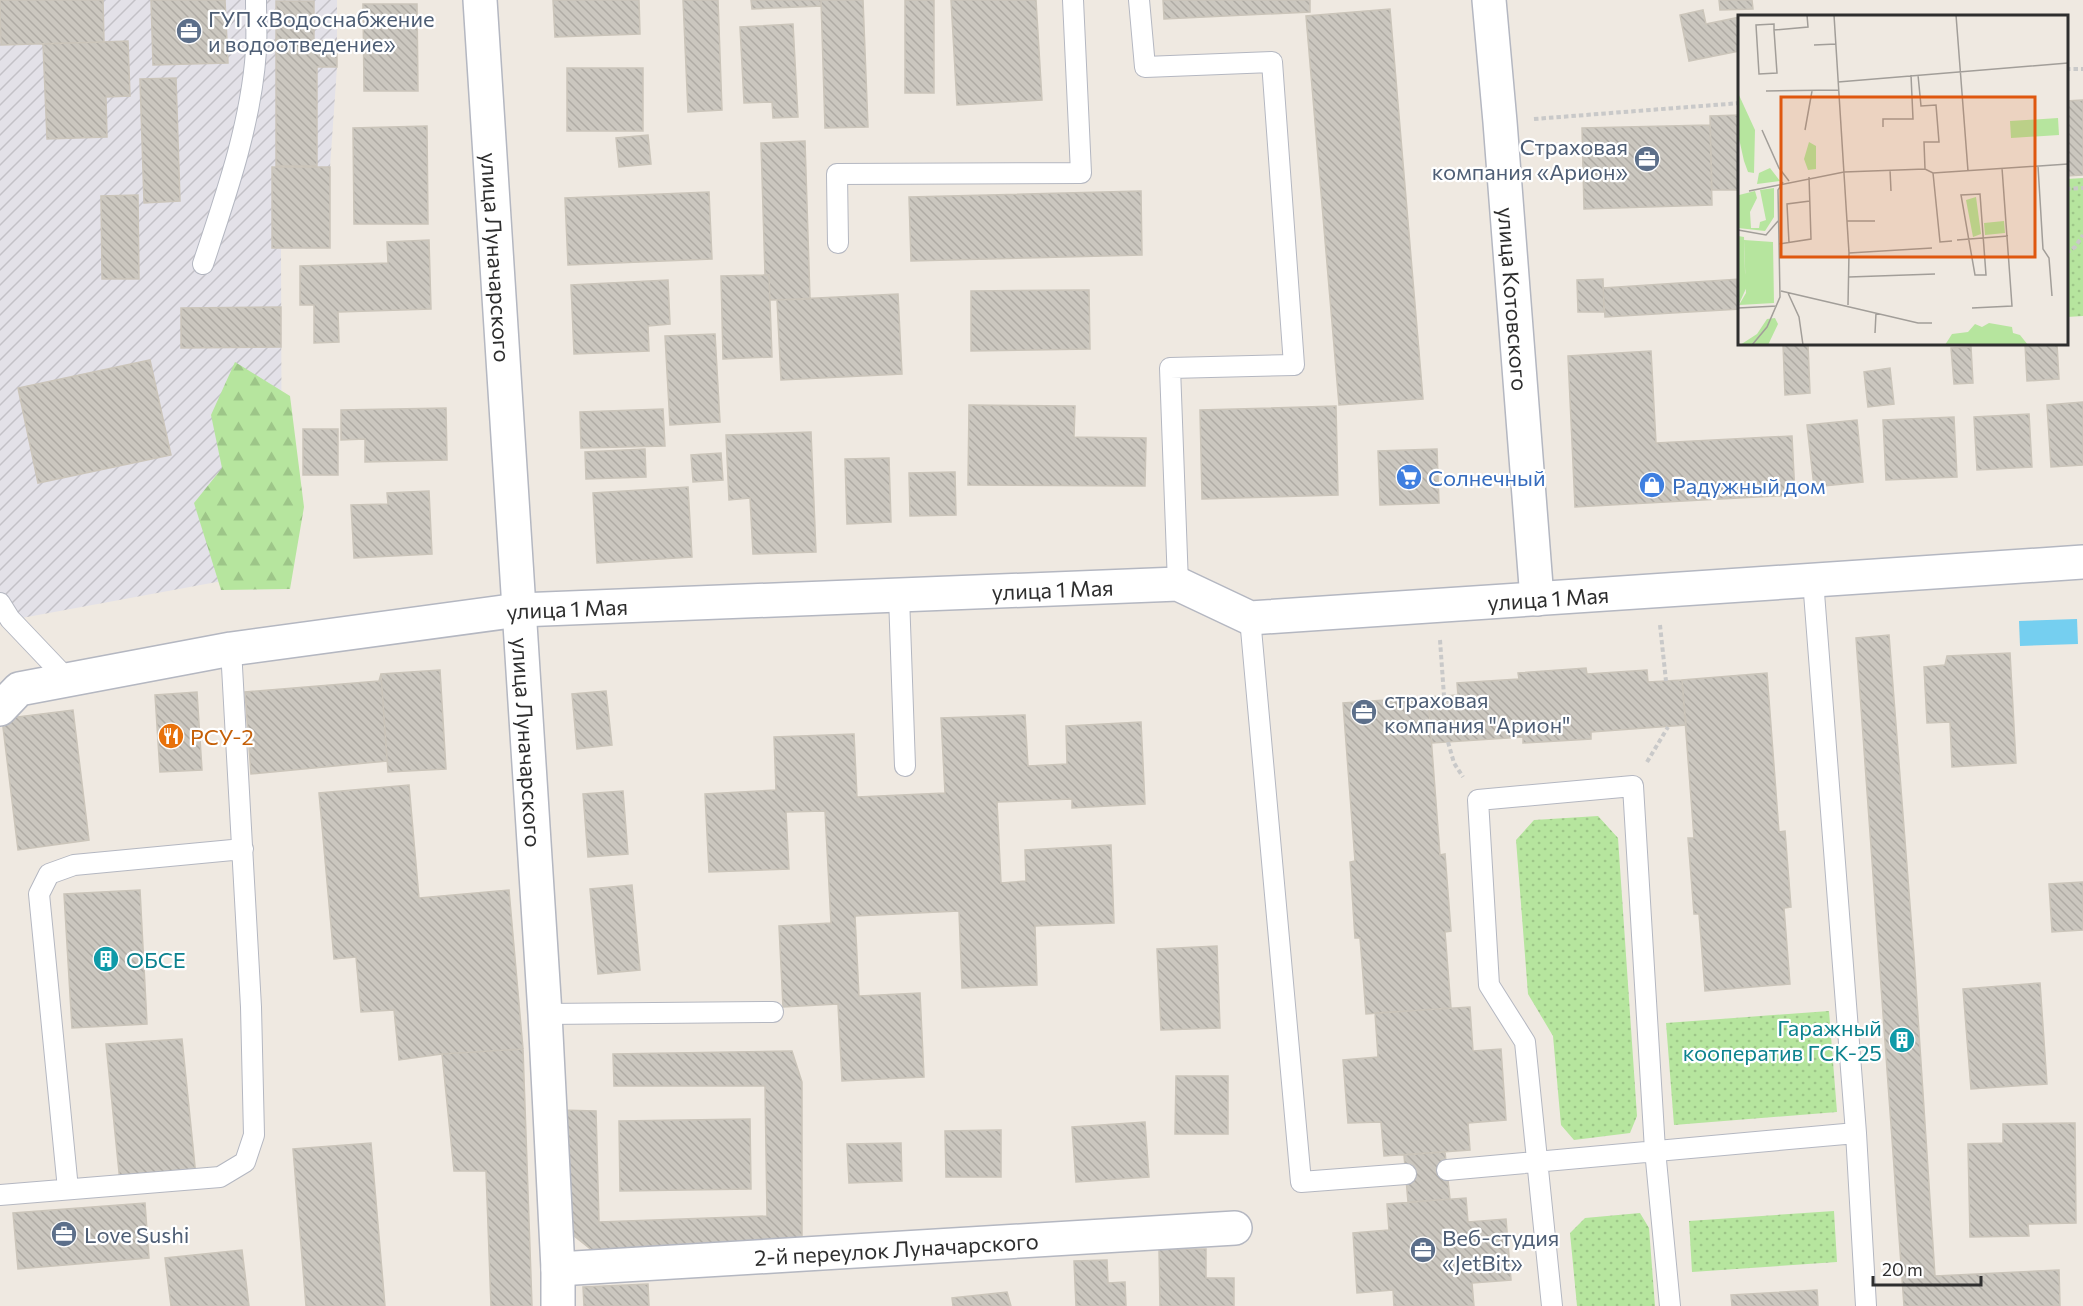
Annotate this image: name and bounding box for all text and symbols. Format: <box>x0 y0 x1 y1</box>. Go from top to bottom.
place label: ГУП «Водоснабжение и водоотведение» <box>208 5 435 57</box>
inset map <box>1738 15 2068 345</box>
office icon: ГУП «Водоснабжение и водоотведение» <box>174 16 204 46</box>
place label: Страховая компания «Арион» <box>1432 133 1628 185</box>
office icon: Страховая компания «Арион» <box>1632 144 1662 174</box>
street label: улица Луначарского <box>476 152 517 363</box>
street label: улица Котовского <box>1493 206 1534 392</box>
supermarket icon: Солнечный <box>1394 462 1424 492</box>
place label: Солнечный <box>1428 464 1546 491</box>
shop icon: Радужный дом <box>1637 470 1667 500</box>
place label: Радужный дом <box>1672 472 1826 499</box>
street label: улица 1 Мая <box>991 573 1114 605</box>
street label: улица 1 Мая <box>1487 580 1610 616</box>
street label: улица 1 Мая <box>504 592 628 625</box>
street label: улица Луначарского <box>507 637 548 848</box>
place label: страховая компания "Арион" <box>1384 686 1570 738</box>
office icon: страховая компания "Арион" <box>1349 697 1379 727</box>
restaurant icon: РСУ-2 <box>156 721 186 751</box>
place label: РСУ-2 <box>190 723 254 750</box>
building icon: ОБСЕ <box>91 944 121 974</box>
place label: ОБСЕ <box>126 946 186 973</box>
place label: Гаражный кооператив ГСК-25 <box>1683 1014 1882 1066</box>
building icon: Гаражный кооператив ГСК-25 <box>1887 1025 1917 1055</box>
office icon: Love Sushi <box>49 1219 79 1249</box>
place label: Love Sushi <box>84 1221 190 1248</box>
place label: Веб-студия «JetBit» <box>1442 1224 1559 1276</box>
street label: 2-й переулок Луначарского <box>753 1226 1039 1271</box>
office icon: Веб-студия «JetBit» <box>1408 1235 1438 1265</box>
scale bar <box>1873 1249 1981 1287</box>
text: 20 m <box>1882 1258 1923 1280</box>

